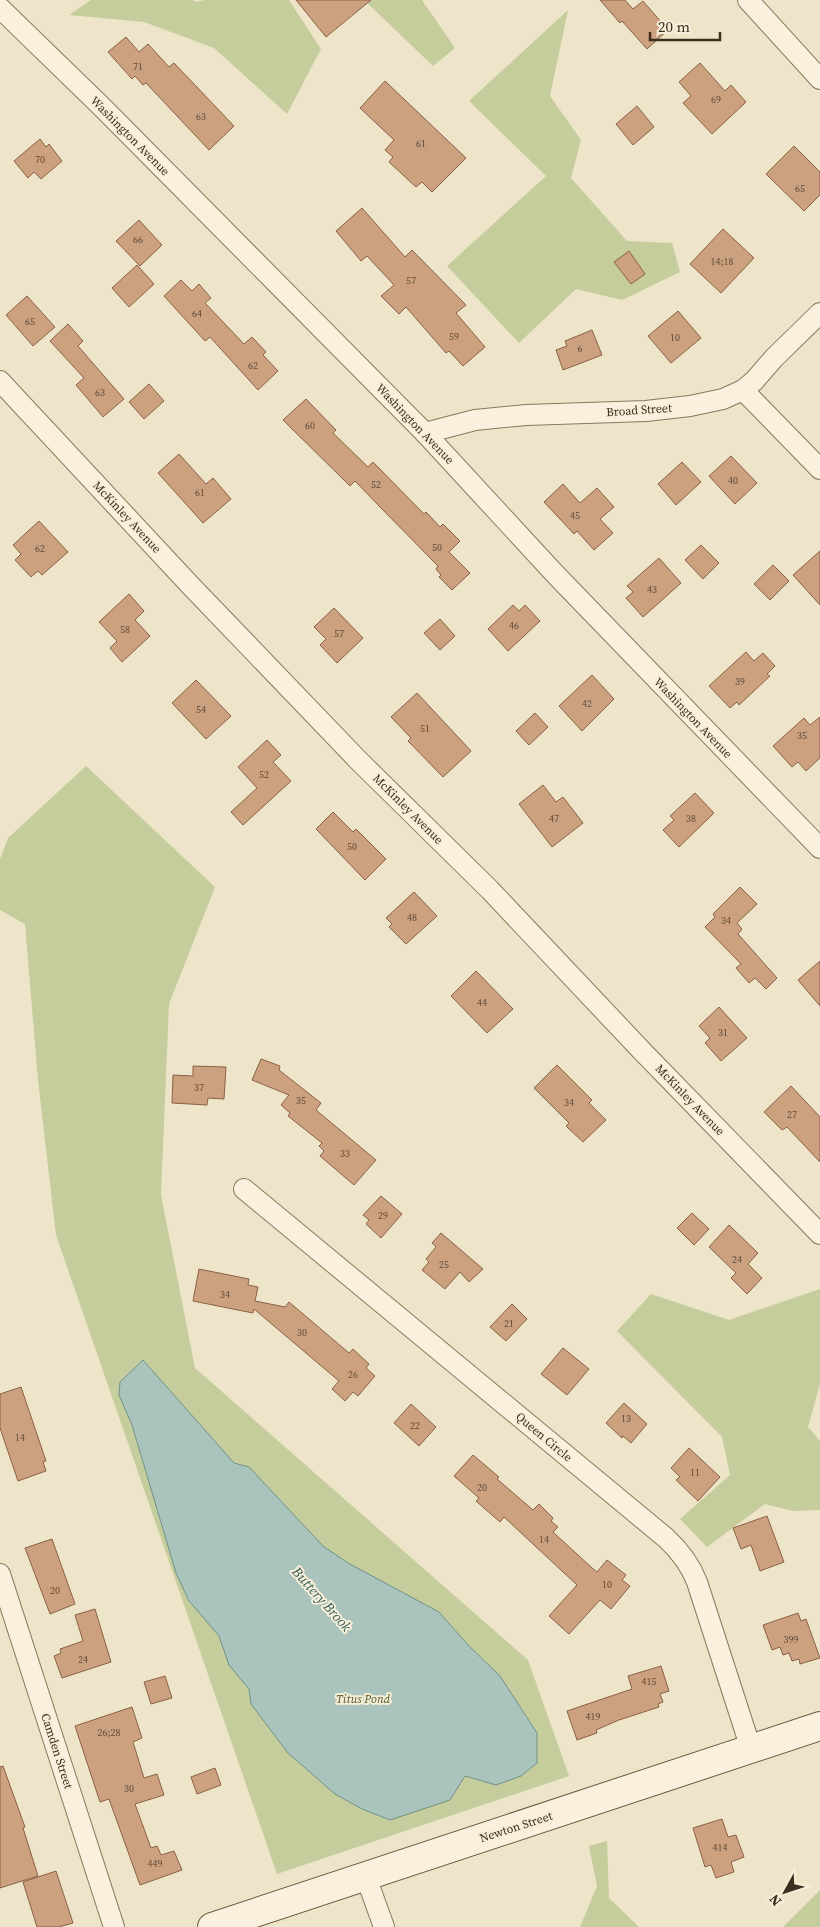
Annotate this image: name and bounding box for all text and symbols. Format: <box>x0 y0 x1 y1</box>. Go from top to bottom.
scale bar <box>650 10 720 42</box>
text: 20 m <box>658 16 690 37</box>
house number: 71 <box>133 60 143 73</box>
street label: Washington Avenue <box>87 93 173 179</box>
house number: 69 <box>711 93 721 106</box>
house number: 63 <box>196 110 206 123</box>
house number: 61 <box>416 137 426 150</box>
house number: 70 <box>35 153 45 166</box>
house number: 65 <box>795 182 805 195</box>
house number: 66 <box>133 233 143 246</box>
house number: 14;18 <box>711 255 734 268</box>
house number: 57 <box>406 274 416 287</box>
house number: 64 <box>192 307 202 320</box>
house number: 65 <box>25 315 35 328</box>
house number: 59 <box>449 330 459 343</box>
house number: 10 <box>670 331 680 344</box>
house number: 6 <box>578 342 583 355</box>
house number: 62 <box>248 359 258 372</box>
street label: Washington Avenue <box>372 380 458 468</box>
house number: 63 <box>95 386 105 399</box>
street label: Broad Street <box>606 400 672 420</box>
house number: 60 <box>305 419 315 432</box>
house number: 40 <box>728 474 738 487</box>
street label: McKinley Avenue <box>89 478 165 556</box>
house number: 52 <box>371 478 381 491</box>
house number: 61 <box>195 486 205 499</box>
house number: 45 <box>570 509 580 522</box>
house number: 50 <box>432 541 442 554</box>
house number: 62 <box>35 542 45 555</box>
house number: 43 <box>647 583 657 596</box>
house number: 46 <box>509 619 519 632</box>
house number: 58 <box>120 623 130 636</box>
house number: 57 <box>334 627 344 640</box>
street label: Washington Avenue <box>650 674 736 762</box>
house number: 39 <box>735 675 745 688</box>
house number: 42 <box>582 697 592 710</box>
house number: 54 <box>196 703 206 716</box>
house number: 51 <box>420 722 430 735</box>
house number: 35 <box>797 729 807 742</box>
house number: 52 <box>259 768 269 781</box>
street label: McKinley Avenue <box>369 770 447 848</box>
house number: 47 <box>549 812 559 825</box>
house number: 38 <box>686 812 696 825</box>
house number: 50 <box>347 840 357 853</box>
house number: 48 <box>407 911 417 924</box>
house number: 34 <box>721 914 731 927</box>
house number: 44 <box>477 996 487 1009</box>
house number: 31 <box>718 1026 728 1039</box>
street label: McKinley Avenue <box>652 1061 728 1139</box>
house number: 37 <box>194 1081 204 1094</box>
house number: 35 <box>296 1094 306 1107</box>
house number: 34 <box>564 1096 574 1109</box>
house number: 27 <box>787 1108 797 1121</box>
house number: 33 <box>340 1147 350 1160</box>
house number: 29 <box>378 1209 388 1222</box>
house number: 24 <box>732 1253 742 1266</box>
house number: 25 <box>439 1258 449 1271</box>
house number: 34 <box>220 1288 230 1301</box>
house number: 21 <box>504 1317 514 1330</box>
house number: 30 <box>297 1326 307 1339</box>
house number: 26 <box>348 1368 358 1381</box>
street label: Queen Circle <box>512 1409 576 1465</box>
house number: 13 <box>621 1412 631 1425</box>
house number: 22 <box>410 1419 420 1432</box>
house number: 14 <box>15 1431 25 1444</box>
house number: 11 <box>690 1466 700 1479</box>
house number: 20 <box>477 1481 487 1494</box>
house number: 14 <box>539 1533 549 1546</box>
water label: Buttery Brook <box>287 1562 357 1636</box>
house number: 10 <box>602 1578 612 1591</box>
house number: 20 <box>50 1584 60 1597</box>
house number: 399 <box>784 1633 799 1646</box>
house number: 24 <box>78 1653 88 1666</box>
house number: 415 <box>642 1675 657 1688</box>
park label: Titus Pond <box>336 1691 391 1707</box>
house number: 419 <box>586 1710 601 1723</box>
street label: Camden Street <box>37 1711 77 1791</box>
house number: 26;28 <box>98 1726 121 1739</box>
house number: 30 <box>124 1782 134 1795</box>
street label: Newton Street <box>478 1808 554 1846</box>
house number: 414 <box>713 1841 728 1854</box>
house number: 449 <box>148 1857 163 1870</box>
north arrow <box>760 1867 810 1917</box>
text: N <box>764 1890 786 1911</box>

